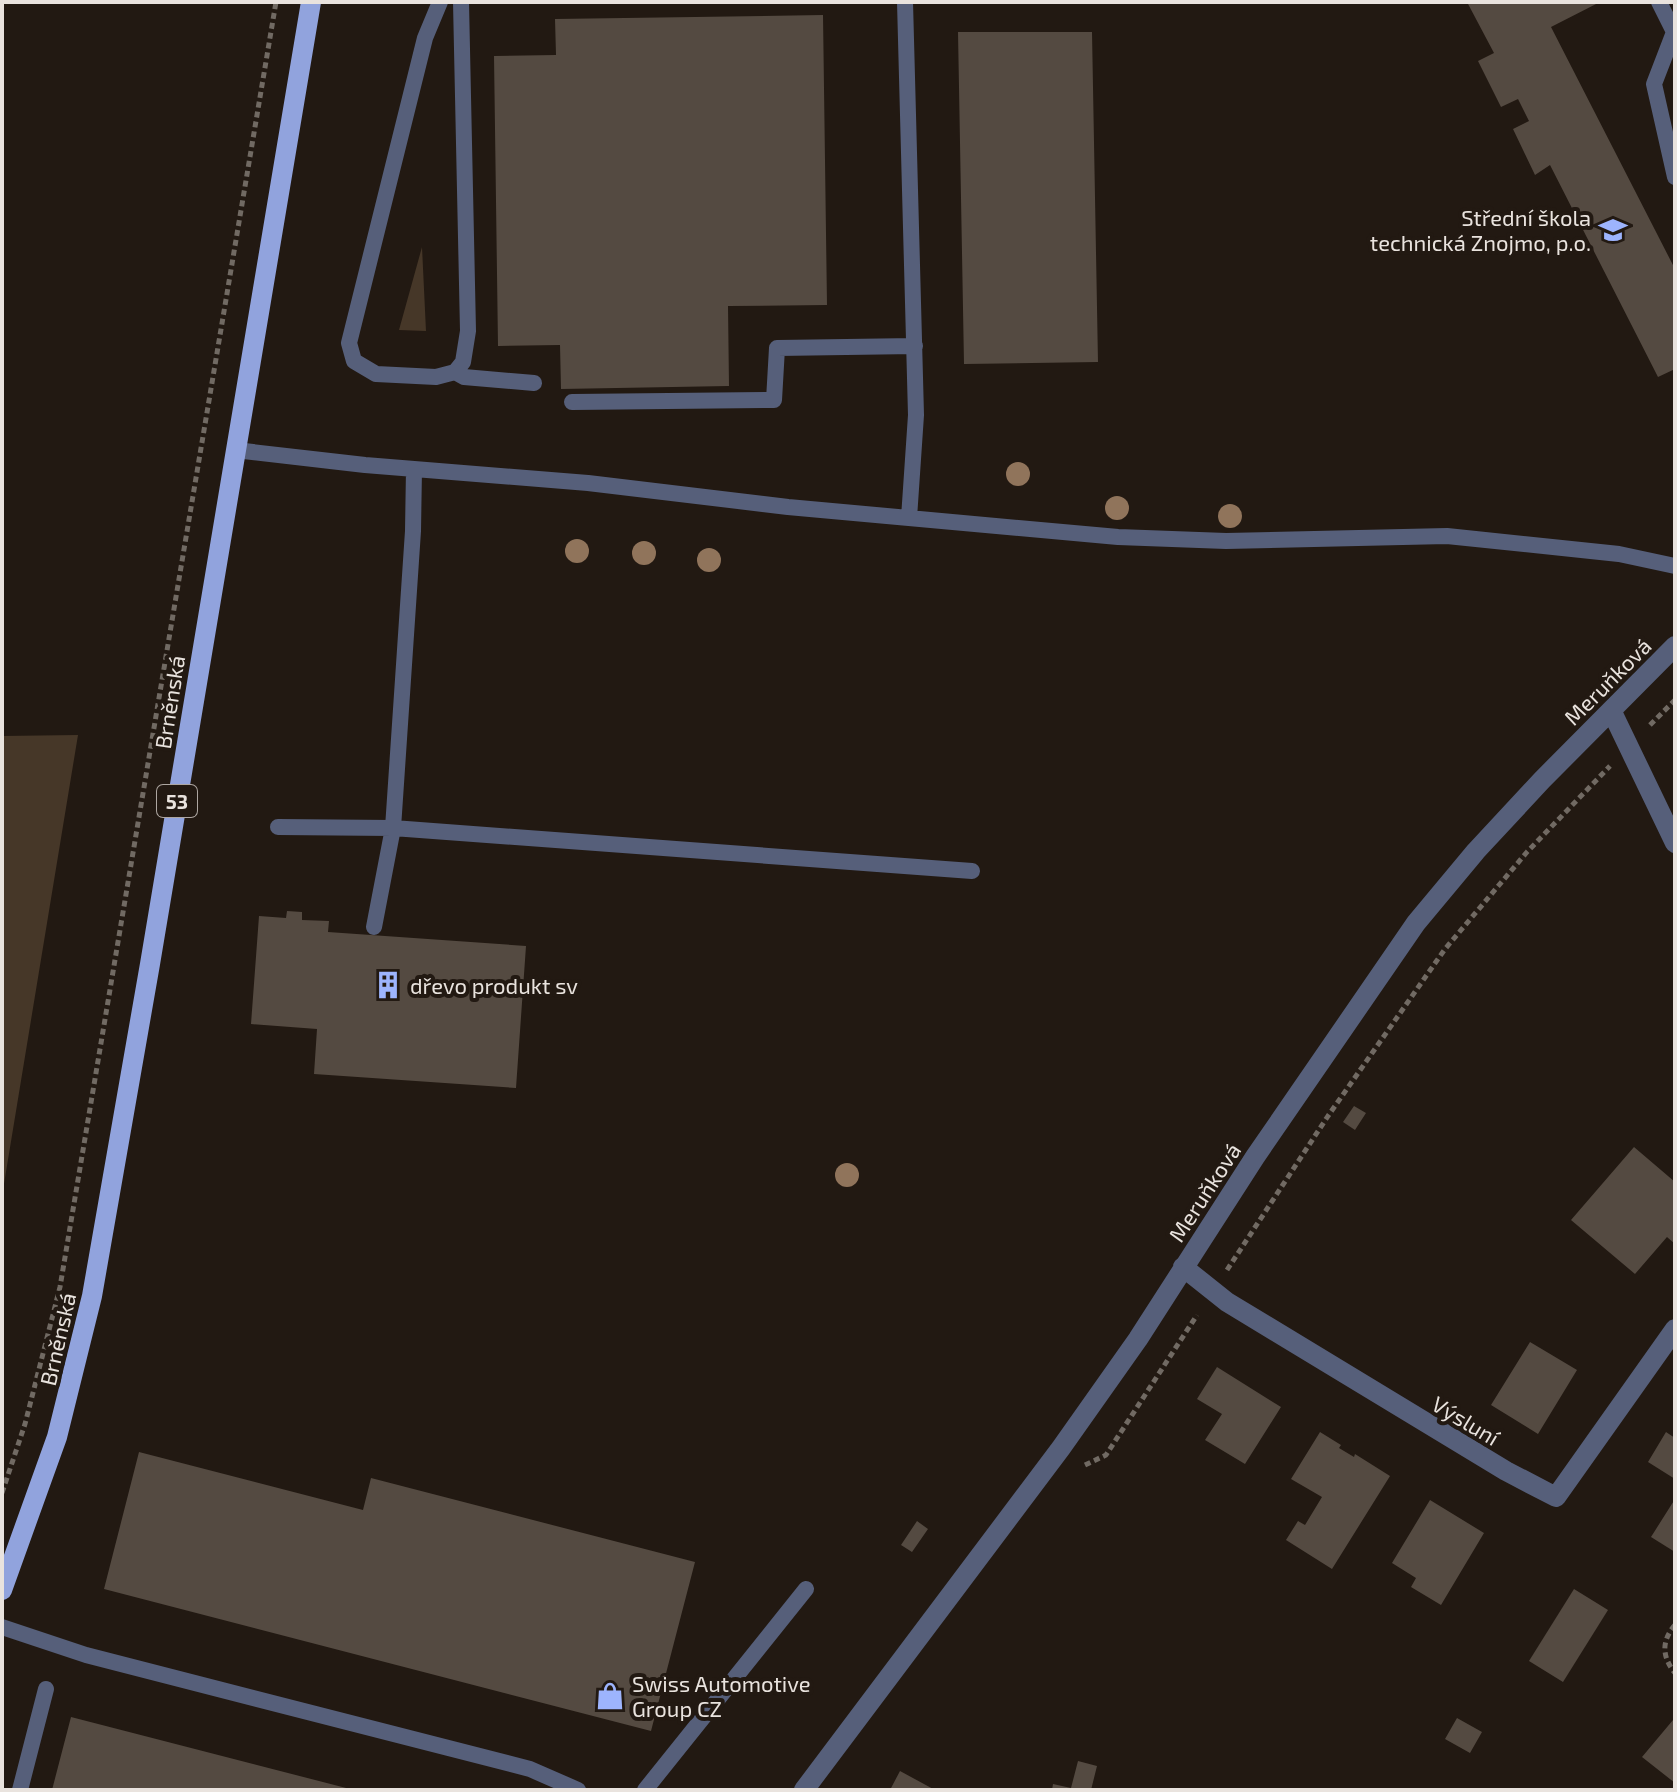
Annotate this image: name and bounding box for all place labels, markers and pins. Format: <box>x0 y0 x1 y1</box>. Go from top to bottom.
place label: Střední škola technická Znojmo, p.o. <box>1370 204 1591 256</box>
school or university icon: Střední škola technická Znojmo, p.o. <box>1598 215 1628 245</box>
building icon: dřevo produkt sv <box>373 970 403 1000</box>
place label: dřevo produkt sv <box>410 972 578 998</box>
place label: Swiss Automotive Group CZ <box>632 1670 811 1721</box>
shop icon: Swiss Automotive Group CZ <box>595 1681 625 1711</box>

